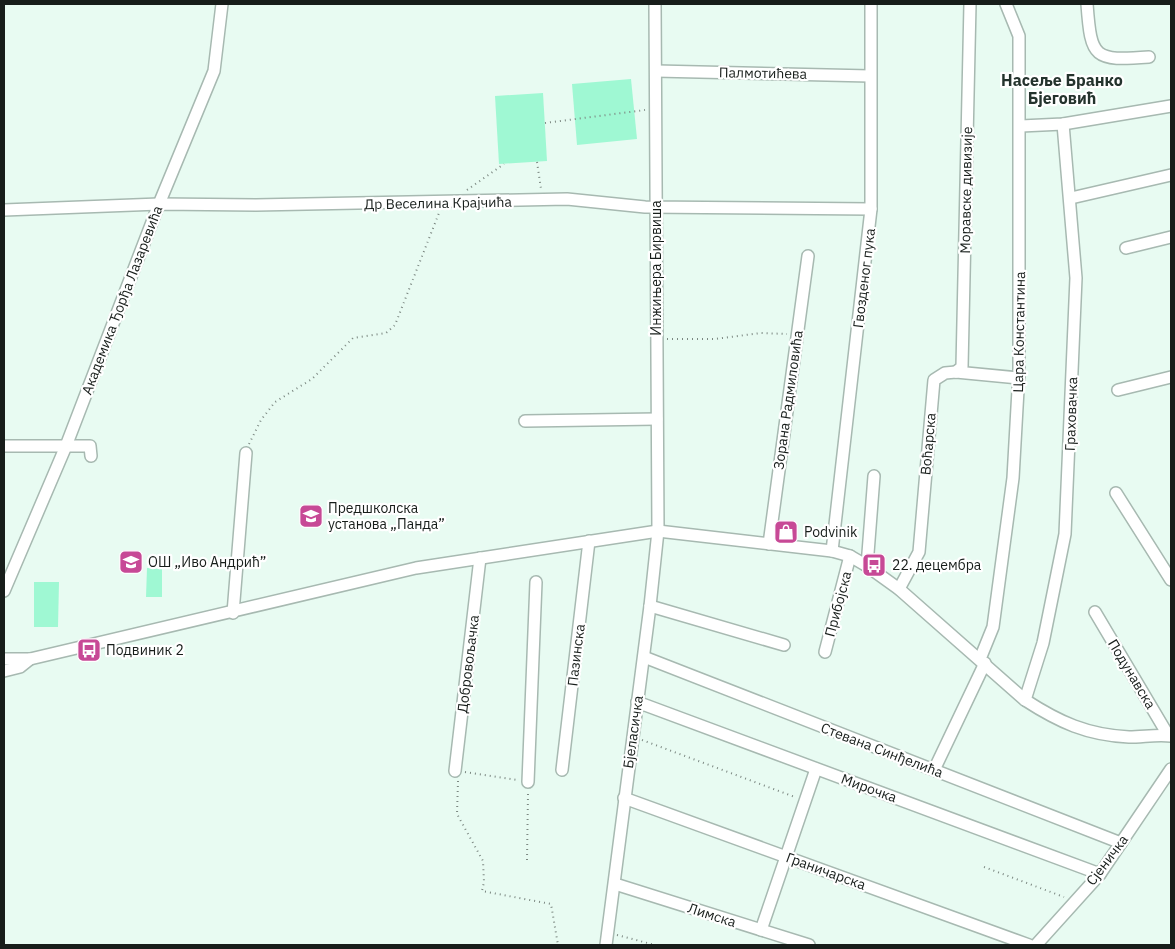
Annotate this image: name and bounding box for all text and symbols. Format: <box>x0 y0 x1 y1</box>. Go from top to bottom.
street label: Палмотићева <box>719 63 808 83</box>
district label: Насеље Бранко Бјеговић <box>1001 70 1123 108</box>
street label: Моравске дивизије <box>956 126 976 254</box>
street label: Др Веселина Крајчића <box>364 193 513 213</box>
street label: Инжињера Бирвиша <box>647 200 665 336</box>
street label: Академика Ђорђа Лазаревића <box>78 202 167 397</box>
street label: Гвозденог пука <box>849 227 879 329</box>
street label: Цара Константина <box>1009 271 1029 393</box>
street label: Зорана Радмиловића <box>769 329 807 471</box>
street label: Граховачка <box>1061 376 1081 451</box>
street label: Воћарска <box>916 412 940 476</box>
place label: Предшколска установа „Панда” <box>328 499 445 533</box>
school or university icon: Предшколска установа „Панда” <box>298 503 324 529</box>
shop icon: Podvinik <box>773 519 799 545</box>
place label: Podvinik <box>804 523 858 541</box>
school or university icon: ОШ „Иво Андрић” <box>118 549 144 575</box>
bus stop icon: 22. децембра <box>861 552 887 578</box>
place label: ОШ „Иво Андрић” <box>148 553 266 571</box>
place label: 22. децембра <box>892 556 982 574</box>
street label: Прибојска <box>821 569 856 639</box>
street label: Добровољачка <box>453 613 483 714</box>
street label: Пазинска <box>563 622 589 687</box>
street label: Подунавска <box>1104 636 1160 713</box>
bus stop icon: Подвиник 2 <box>76 637 102 663</box>
place label: Подвиник 2 <box>106 641 184 659</box>
street label: Бјеласичка <box>619 694 647 770</box>
street label: Стевана Синђелића <box>818 718 946 782</box>
street label: Мирочка <box>839 770 900 807</box>
street label: Сјеничка <box>1082 831 1132 889</box>
street label: Граничарска <box>784 848 869 894</box>
street label: Лимска <box>686 899 739 931</box>

